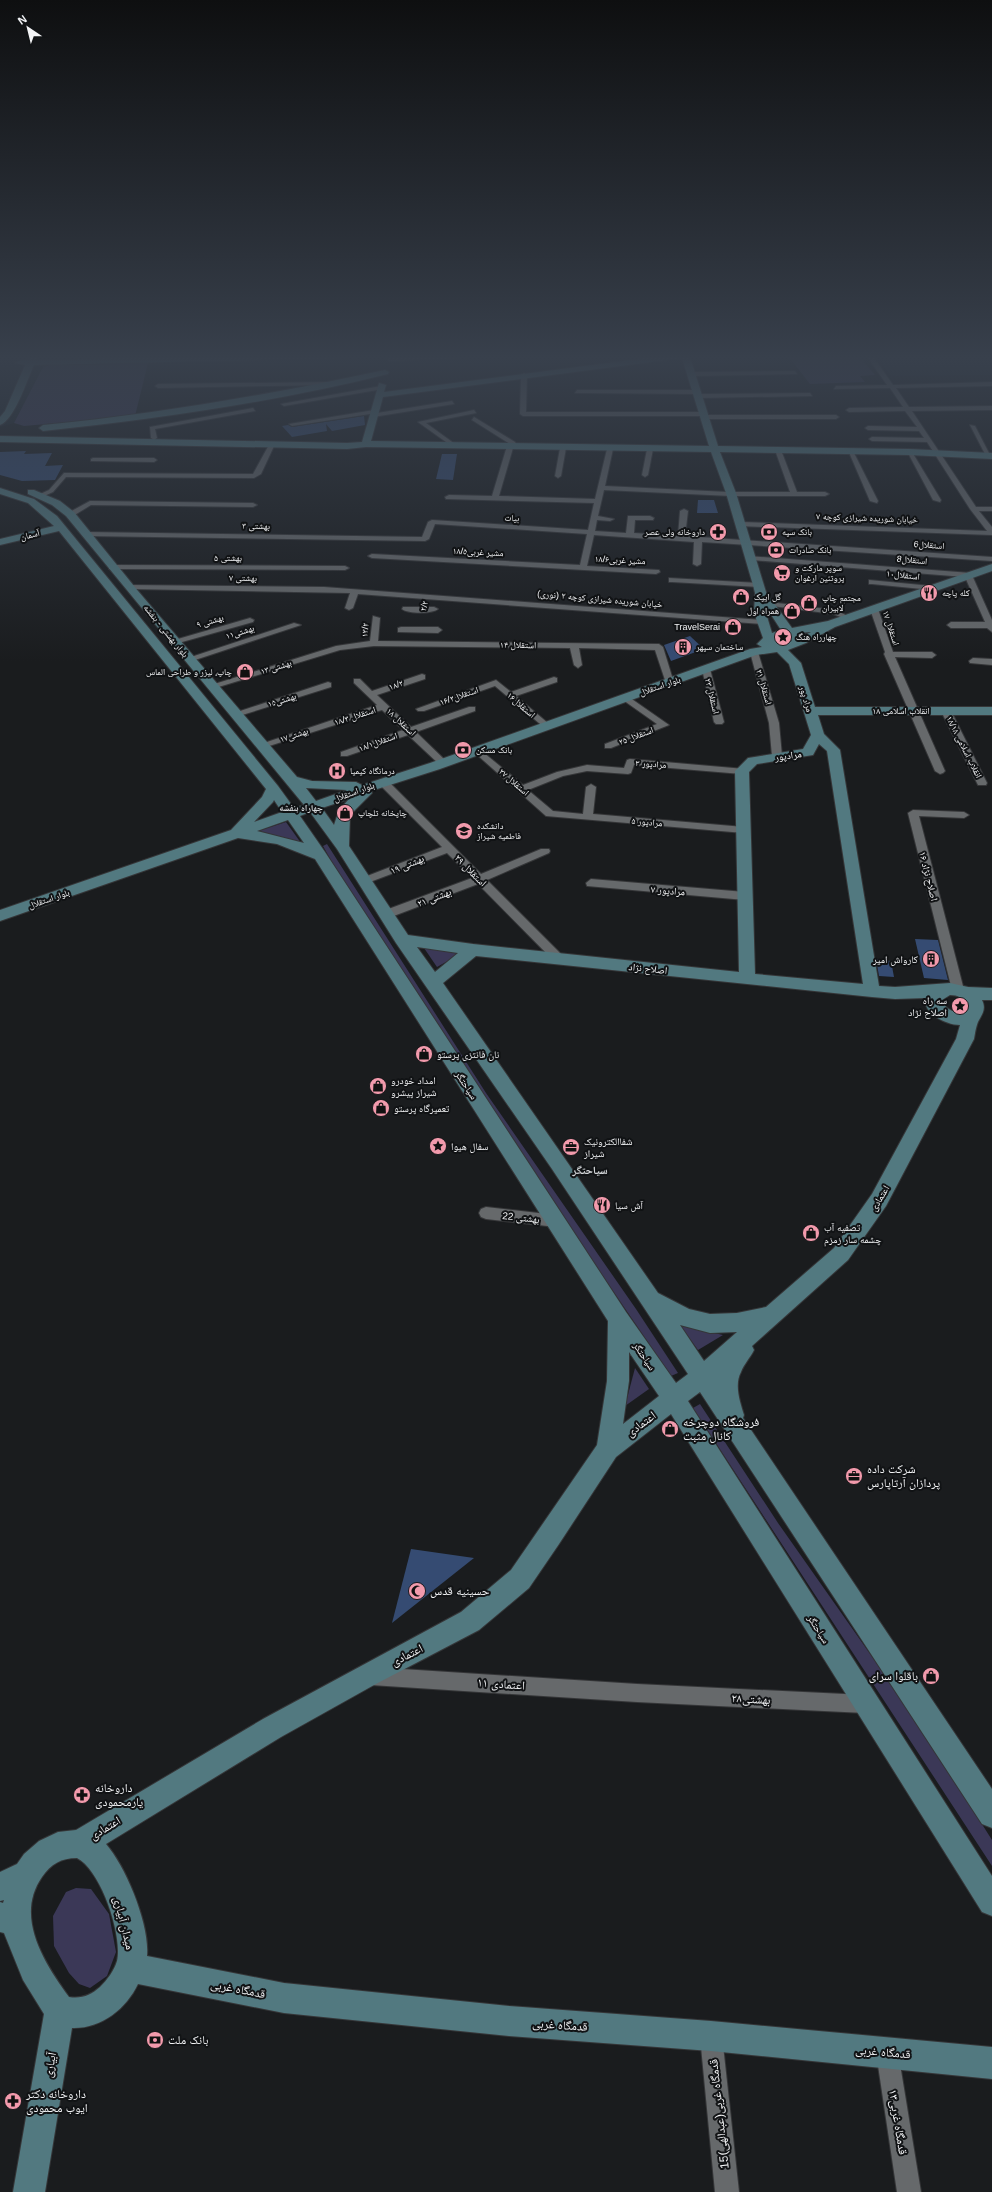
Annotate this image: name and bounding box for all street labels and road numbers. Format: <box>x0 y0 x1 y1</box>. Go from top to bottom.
street label: خیابان شوریده شیرازی کوچه ۷ <box>816 511 918 526</box>
street label: بیات <box>504 512 520 524</box>
street label: بهشتی ۳ <box>242 521 271 532</box>
street label: آسمان <box>19 528 41 542</box>
street label: استقلال6 <box>913 539 945 551</box>
street label: مشیر غربی۱۸/۵ <box>452 546 504 559</box>
street label: بهشتی ۵ <box>214 553 242 563</box>
street label: ۱۸/۶مشیر غربی <box>594 554 646 567</box>
street label: استقلال8 <box>896 554 928 566</box>
street label: استقلال۱۰ <box>886 568 920 582</box>
street label: بهشتی ۷ <box>229 573 258 584</box>
street label: خیابان شوریده شیرازی کوچه ۲ (نوری) <box>537 589 663 610</box>
street label: ۲/۲ <box>418 600 430 612</box>
street label: بلوار بهشتی - بنفشه <box>141 603 191 660</box>
street label: ۱۷ استقلال <box>881 609 901 647</box>
street label: بهشتی ۹ <box>195 612 225 630</box>
street label: ۱۳/۲ <box>360 622 370 638</box>
street label: بهشتی۱۱ <box>224 623 256 641</box>
street label: استقلال ۱۴ <box>500 640 536 650</box>
street label: بهشتی ۱۳ <box>259 657 293 677</box>
street label: ۲۱ استقلال <box>754 668 774 706</box>
street label: بلوار استقلال <box>638 674 682 698</box>
street label: ۲۳ استقلال <box>703 677 721 715</box>
street label: ۱۸/۲ <box>387 678 405 692</box>
street label: مراد پور <box>796 684 815 714</box>
street label: استقلال۱۶/۲ <box>438 685 480 707</box>
street label: استقلال۱۶ <box>505 690 537 720</box>
street label: بهشتی۱۵ <box>266 691 298 709</box>
street label: ۱۸/۳ استقلال <box>333 705 377 727</box>
street label: استقلال ۱۸ <box>384 706 418 738</box>
street label: ۱۸ انقلاب اسلامی <box>872 706 930 716</box>
street label: ۱۸/۱۸ انقلاب اسلامی <box>944 714 984 780</box>
street label: ۲۵ استقلال <box>617 725 655 747</box>
street label: بهشتی۱۷ <box>278 726 310 745</box>
street label: استقلال۱۸/۱ <box>357 730 399 754</box>
street label: مرادپور <box>773 748 803 764</box>
street label: ۳ مرادپور <box>635 758 667 771</box>
street label: ۲۷ استقلال <box>497 766 531 798</box>
street label: بلوار استقلال <box>332 780 376 804</box>
street label: ۵ مرادپور <box>631 816 663 829</box>
street label: ۱۶ اصلاح نژاد <box>916 850 940 902</box>
street label: ۲۹ استقلال <box>452 852 489 889</box>
street label: ۱۹ بهشتی <box>389 853 426 877</box>
street label: ۷ مرادپور <box>650 884 686 899</box>
street label: ۲۱ بهشتی <box>416 886 453 910</box>
street label: بلوار استقلال <box>27 887 71 911</box>
street label: اصلاح نژاد <box>628 961 668 977</box>
street label: سیاحتگر <box>453 1068 480 1102</box>
street label: اعتمادی <box>867 1183 892 1214</box>
street label: 22 بهشتی <box>502 1210 540 1226</box>
street label: سیاحتگر <box>631 1339 658 1373</box>
street label: اعتمادی <box>623 1408 659 1440</box>
street label: سیاحتگر <box>805 1612 832 1646</box>
street label: اعتمادی <box>389 1641 425 1669</box>
street label: ۱۱ اعتمادی <box>477 1675 525 1693</box>
street label: ۲۸بهشتی <box>731 1691 771 1707</box>
street label: اعتمادی <box>87 1813 123 1843</box>
street label: میدان آبیاری <box>110 1895 137 1951</box>
street label: قدمگاه غربی <box>209 1977 267 2002</box>
street label: قدمگاه غربی <box>532 2016 588 2034</box>
street label: قدمگاه غربی <box>855 2043 911 2062</box>
street label: آبیاری <box>41 2050 60 2079</box>
street label: 15قدمگاه غربی(عبدالهی) <box>706 2058 732 2170</box>
street label: قدمگاه غربی۱۳ <box>886 2088 910 2156</box>

